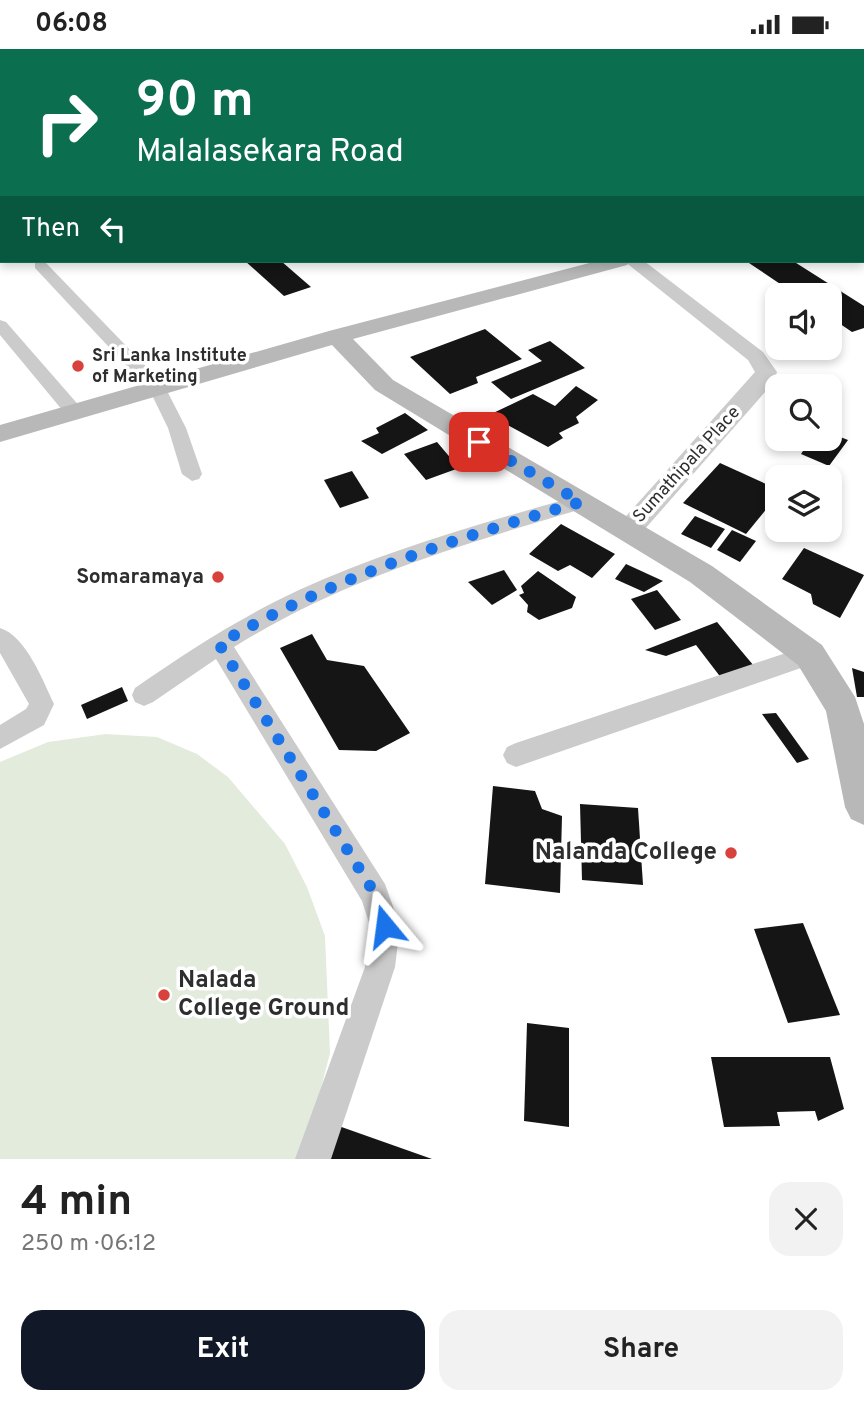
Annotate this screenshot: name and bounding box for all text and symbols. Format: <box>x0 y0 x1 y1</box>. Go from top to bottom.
text: 06:08 <box>35 8 108 41</box>
text: 90 m <box>136 72 254 134</box>
icon: right <box>21 77 112 168</box>
text: Malalasekara Road <box>136 133 404 173</box>
icon: left <box>94 210 132 248</box>
text: Then <box>21 213 80 246</box>
map controls <box>765 283 842 542</box>
button: sound <box>765 283 842 360</box>
place label: Sri Lanka Institute of Marketing <box>92 345 247 389</box>
marker: Sri Lanka Institute of Marketing <box>70 358 86 374</box>
button: search <box>765 374 842 451</box>
street label: Sumathipala Place <box>628 402 746 528</box>
pin <box>449 412 509 472</box>
icon: arrive <box>460 423 498 461</box>
button: layers <box>765 465 842 542</box>
place label: Somaramaya <box>76 564 204 591</box>
marker: Somaramaya <box>210 569 226 585</box>
place label: Nalanda College <box>535 838 717 868</box>
marker: Nalanda College <box>723 845 739 861</box>
position arrow <box>348 889 422 963</box>
place label: Nalada College Ground <box>178 966 349 1024</box>
marker: Nalada College Ground <box>156 987 172 1003</box>
text: 4 min <box>21 1177 132 1230</box>
button: close <box>769 1182 843 1256</box>
text: 250 m · 06:12 <box>21 1230 156 1259</box>
button: Exit <box>21 1310 425 1390</box>
button: Share <box>439 1310 843 1390</box>

